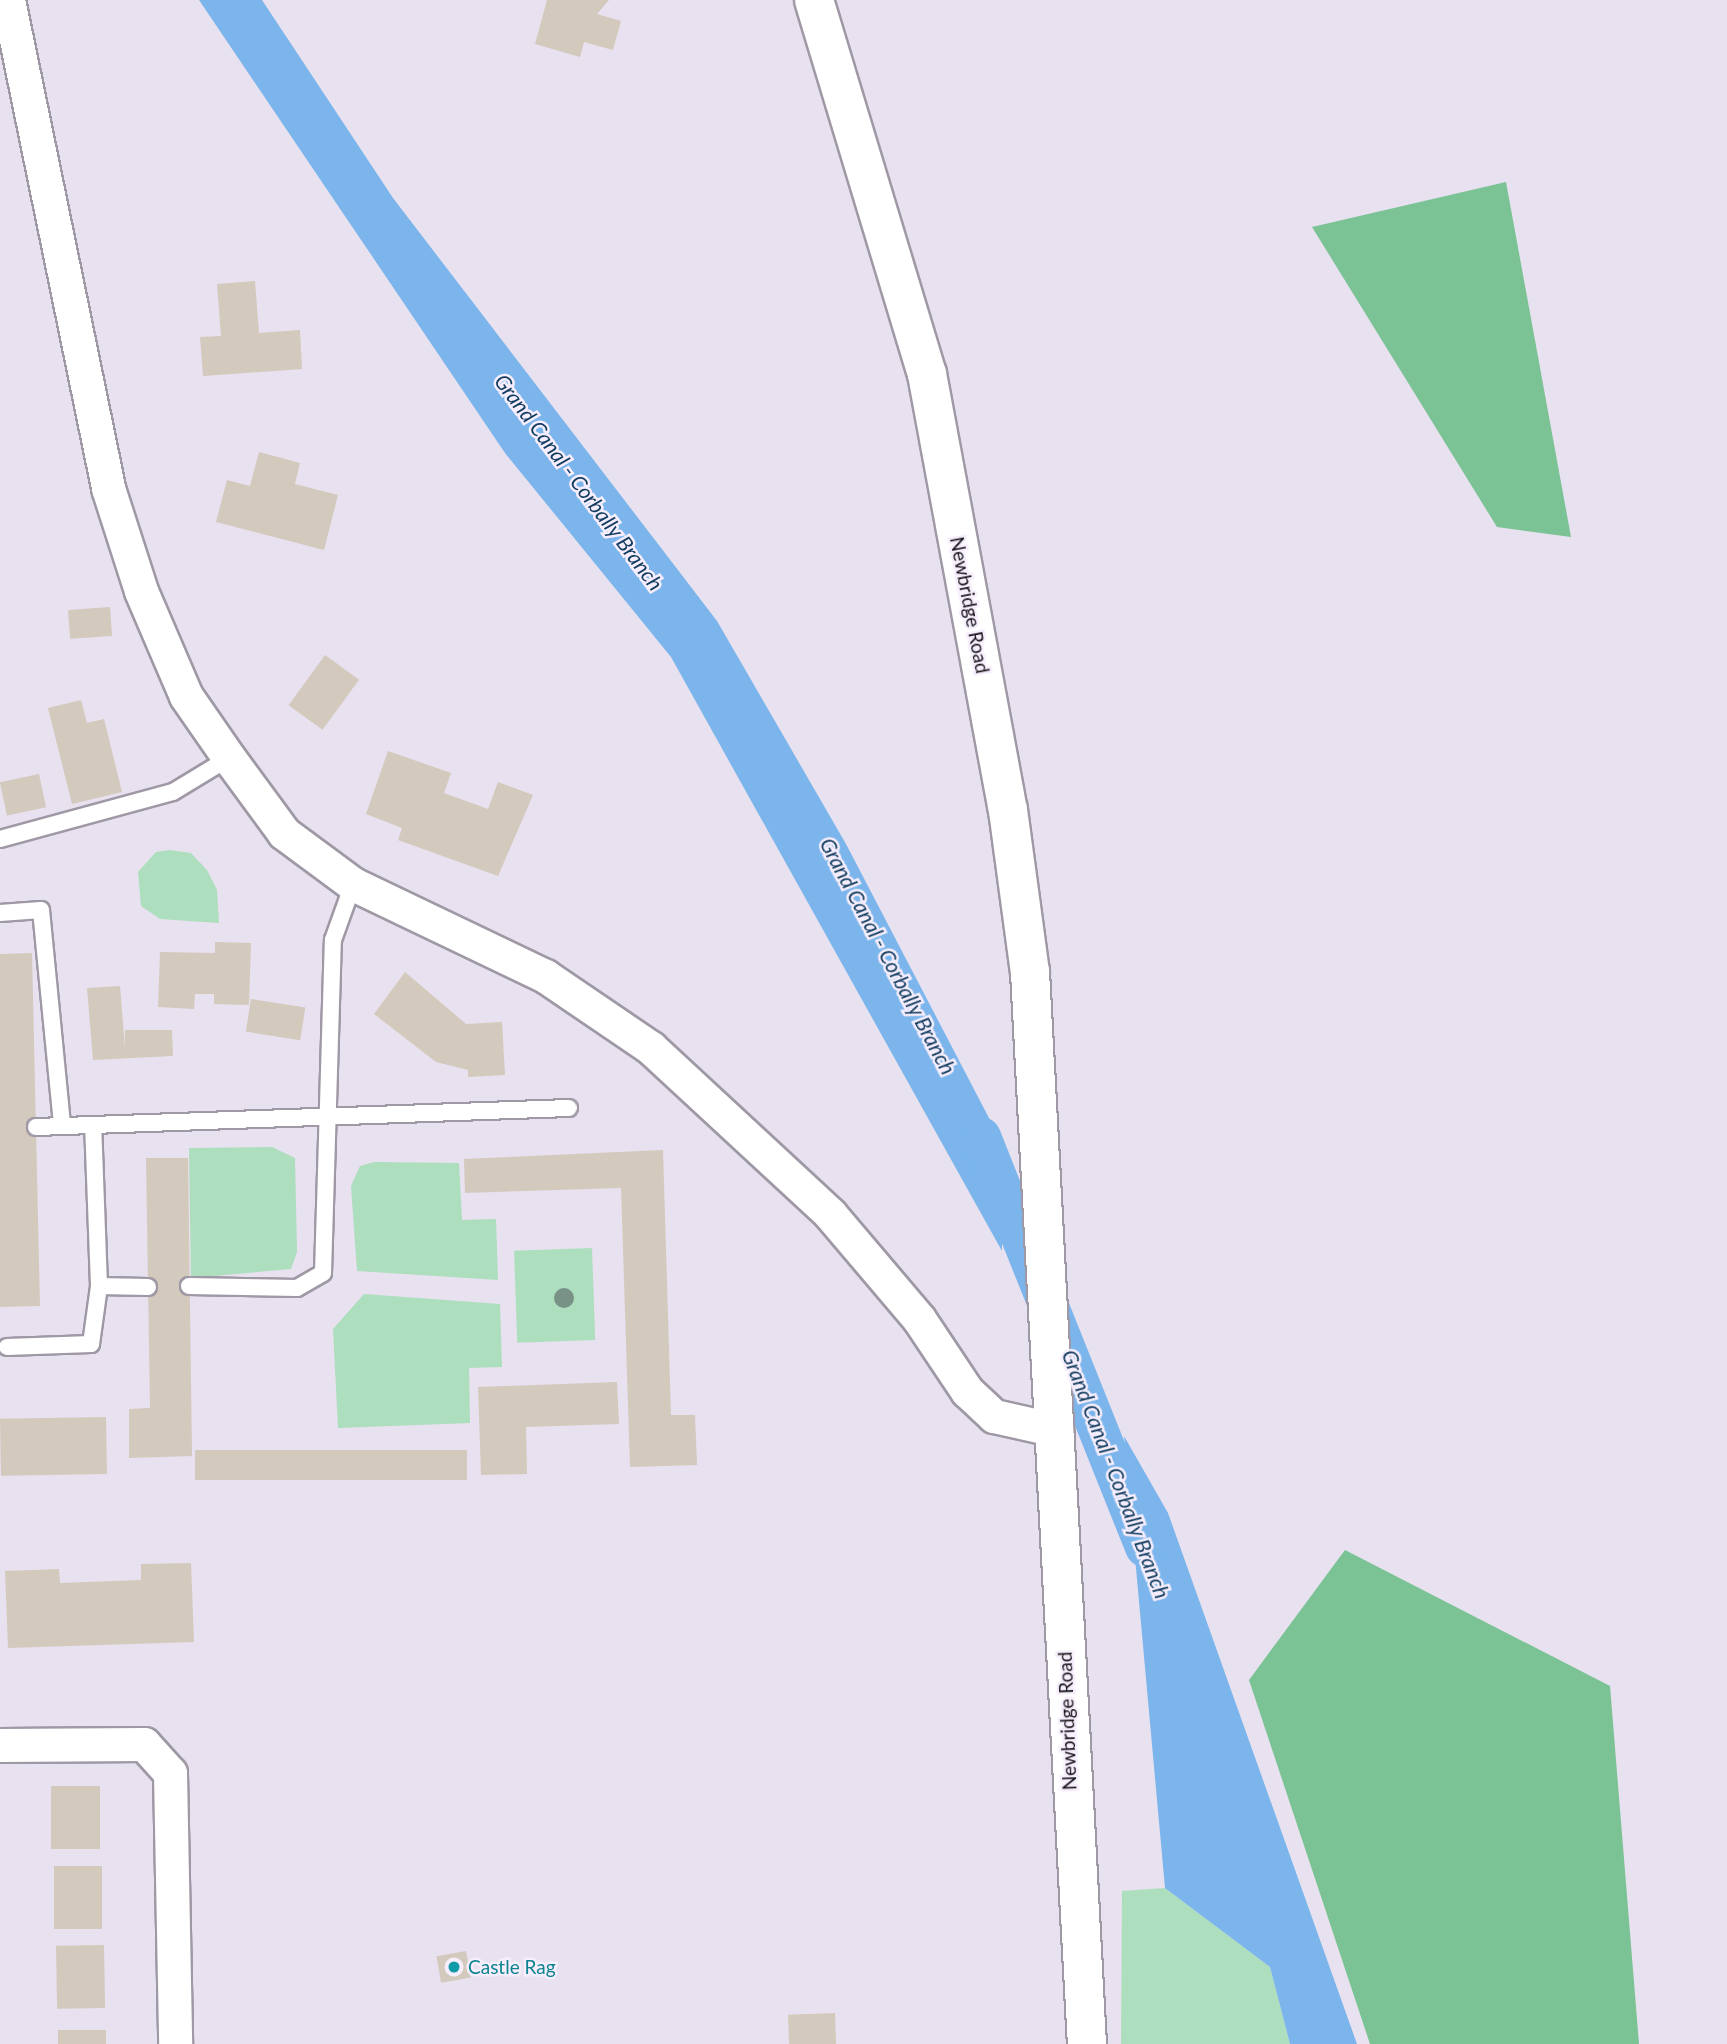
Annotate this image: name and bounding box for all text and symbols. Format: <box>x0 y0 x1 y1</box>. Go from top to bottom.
water label: Grand Canal - Corbally Branch <box>489 369 669 595</box>
street label: Newbridge Road <box>946 535 994 675</box>
water label: Grand Canal - Corbally Branch <box>815 833 961 1079</box>
water label: Grand Canal - Corbally Branch <box>1057 1346 1175 1602</box>
street label: Newbridge Road <box>1053 1651 1081 1791</box>
place label: Castle Rag <box>468 1956 556 1978</box>
marker: Castle Rag <box>446 1959 462 1975</box>

